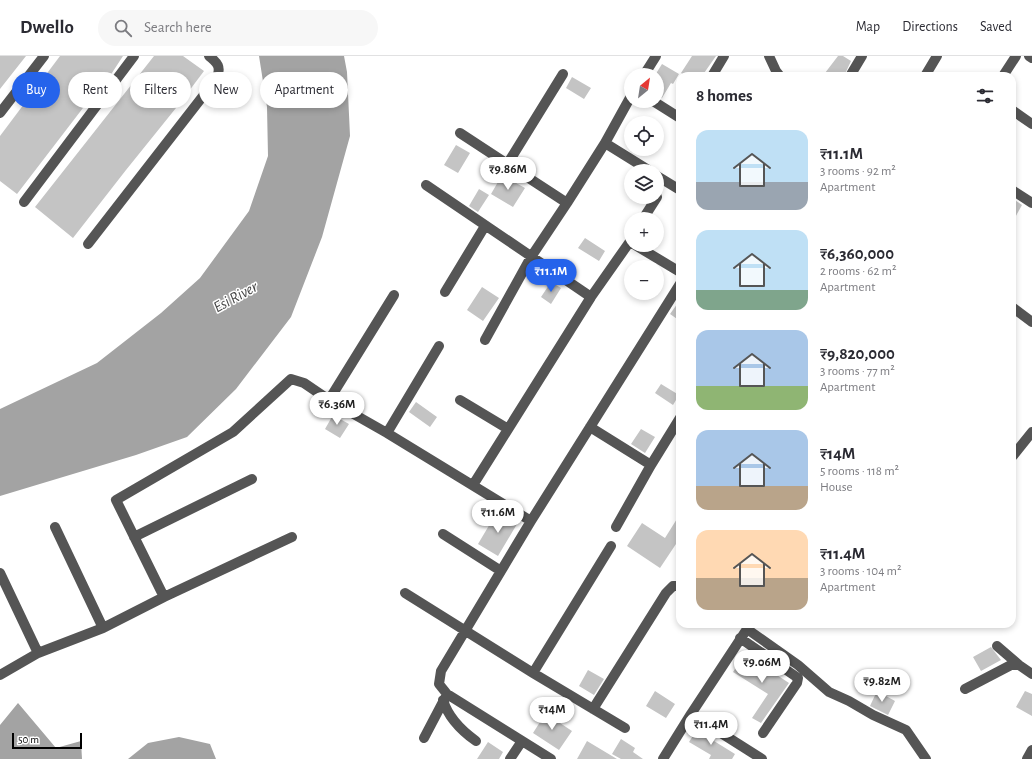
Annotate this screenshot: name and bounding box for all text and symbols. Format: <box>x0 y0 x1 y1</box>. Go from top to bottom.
search box <box>98 10 378 46</box>
icon: search <box>112 17 134 39</box>
text: Dwello <box>20 18 74 37</box>
text: Search here <box>144 20 212 35</box>
text: Map <box>856 20 880 34</box>
text: Directions <box>902 20 958 34</box>
text: Saved <box>980 20 1012 34</box>
north arrow <box>624 68 664 108</box>
map controls <box>624 68 664 300</box>
chip: Buy <box>12 72 60 108</box>
chip: Rent <box>68 72 122 108</box>
chip: Filters <box>130 72 191 108</box>
chip: New <box>199 72 252 108</box>
chip: Apartment <box>260 72 348 108</box>
icon: filters <box>974 85 996 107</box>
text: 8 homes <box>696 87 753 104</box>
button: locate <box>624 116 664 156</box>
text: ₹11.1M <box>820 145 863 162</box>
icon: home <box>728 146 776 194</box>
pin: ₹9.86M <box>475 157 541 191</box>
text: ₹9.86M <box>489 163 527 176</box>
button: layers <box>624 164 664 204</box>
text: 3 rooms · 92 m² <box>820 165 896 178</box>
text: Apartment <box>820 181 875 194</box>
button: + <box>624 212 664 252</box>
text: ₹6,360,000 <box>820 245 894 262</box>
icon: home <box>728 246 776 294</box>
pin: ₹11.1M <box>518 259 584 293</box>
button: − <box>624 260 664 300</box>
text: ₹11.1M <box>535 265 567 278</box>
text: 2 rooms · 62 m² <box>820 265 896 278</box>
water label: Esi River <box>211 278 261 315</box>
text: Apartment <box>820 281 875 294</box>
text: ₹9,820,000 <box>820 345 895 362</box>
icon: home <box>728 346 776 394</box>
text: 3 rooms · 77 m² <box>820 365 895 378</box>
text: Apartment <box>820 381 875 394</box>
pin: ₹6.36M <box>304 392 370 426</box>
text: ₹6.36M <box>319 398 355 411</box>
text: ₹14M <box>820 445 855 462</box>
icon: home <box>728 446 776 494</box>
text: 5 rooms · 118 m² <box>820 465 899 478</box>
text: House <box>820 481 852 494</box>
pin: ₹11.6M <box>465 500 531 534</box>
text: ₹11.6M <box>481 506 515 519</box>
text: ₹11.4M <box>820 545 865 562</box>
icon: home <box>728 546 776 594</box>
text: 3 rooms · 104 m² <box>820 565 901 578</box>
text: Apartment <box>820 581 875 594</box>
pin: ₹9.06M <box>729 650 795 684</box>
text: ₹9.06M <box>743 656 781 669</box>
pin: ₹9.82M <box>849 669 915 703</box>
text: ₹9.82M <box>863 675 901 688</box>
pin: ₹14M <box>528 697 576 731</box>
text: ₹14M <box>538 703 566 716</box>
pin: ₹11.4M <box>678 712 744 746</box>
text: ₹11.4M <box>694 718 728 731</box>
scale bar <box>12 731 82 750</box>
text: 50 m <box>18 734 39 745</box>

